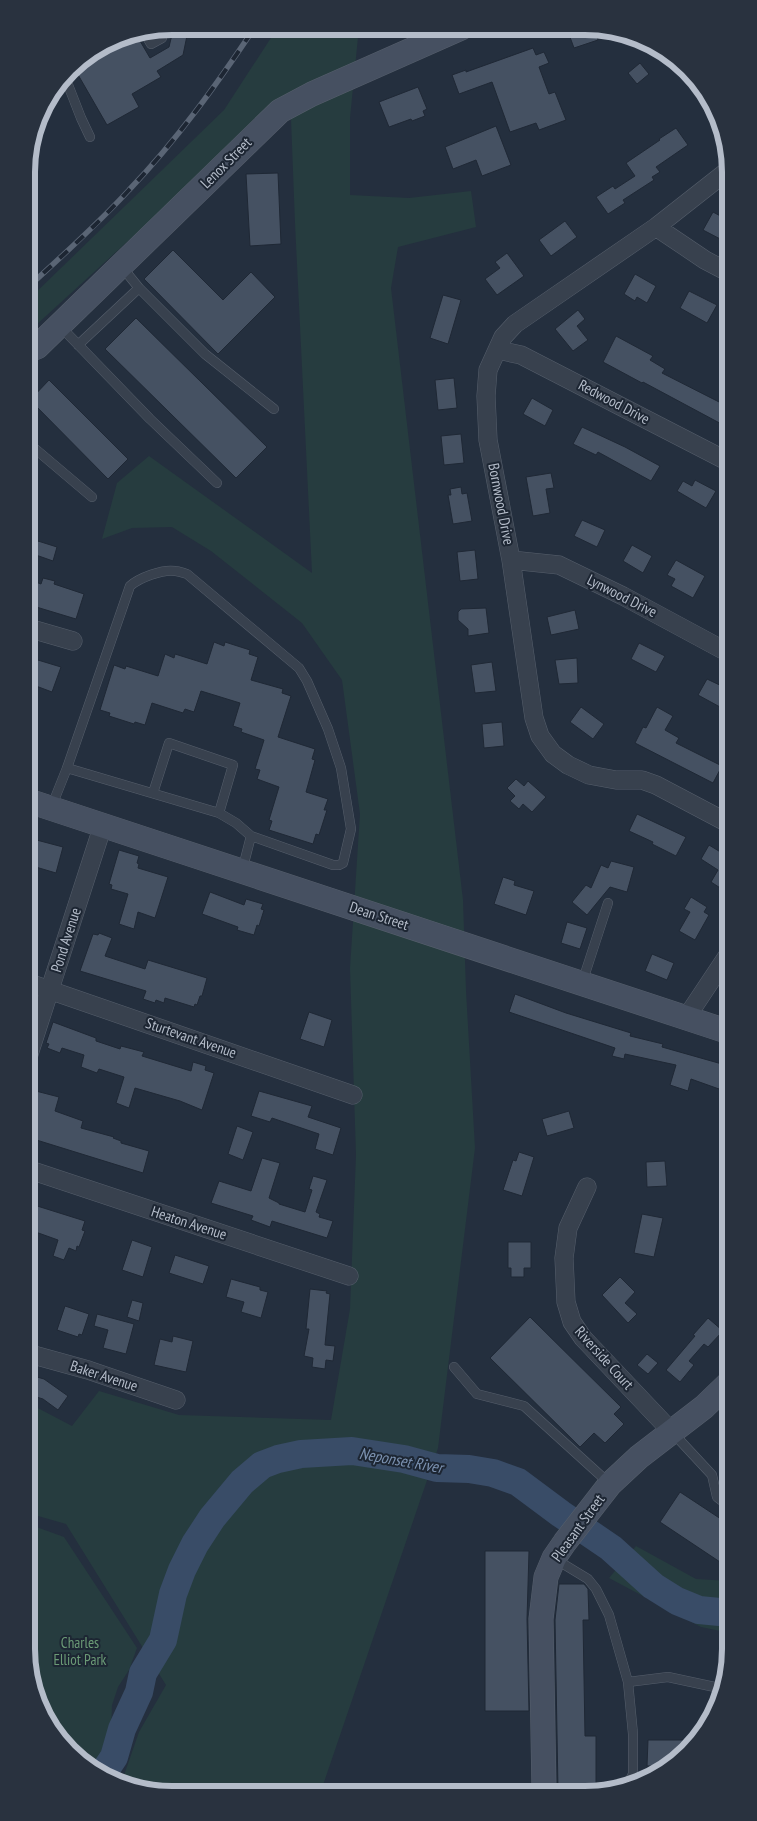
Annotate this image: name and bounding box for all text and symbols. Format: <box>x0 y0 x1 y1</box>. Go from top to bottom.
street label: Lenox Street <box>196 133 255 192</box>
street label: Redwood Drive <box>575 375 653 428</box>
street label: Bornwood Drive <box>484 461 519 546</box>
street label: Lynwood Drive <box>584 570 660 621</box>
street label: Dean Street <box>347 897 411 934</box>
street label: Pond Avenue <box>46 905 85 974</box>
street label: Sturtevant Avenue <box>143 1013 239 1062</box>
street label: Heaton Avenue <box>149 1201 229 1244</box>
street label: Riverside Court <box>571 1322 638 1393</box>
street label: Baker Avenue <box>68 1356 140 1395</box>
water label: Neponset River <box>358 1443 447 1478</box>
street label: Pleasant Street <box>547 1490 608 1565</box>
park label: Charles Elliot Park <box>54 1633 107 1669</box>

